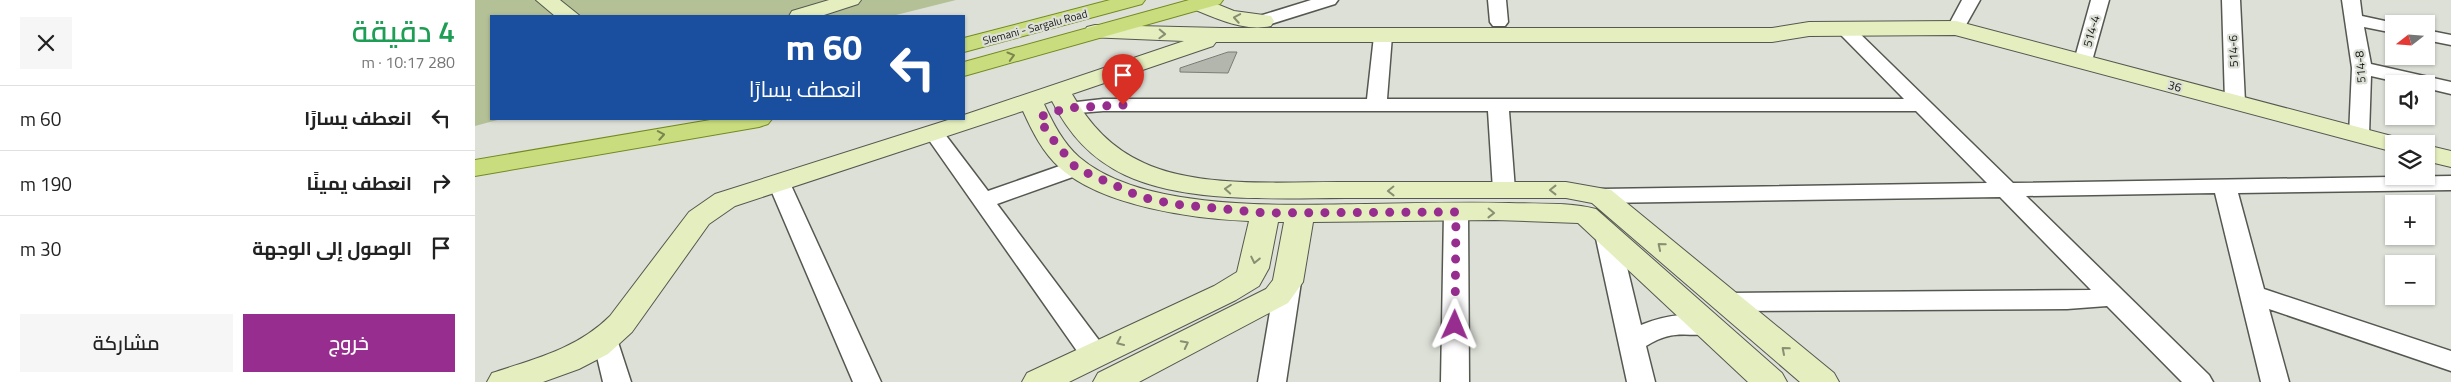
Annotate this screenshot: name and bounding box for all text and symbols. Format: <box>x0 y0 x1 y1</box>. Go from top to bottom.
street label: Slemani - Sargalu Road <box>981 5 1089 49</box>
text: 4 دقيقة <box>352 8 455 54</box>
one-way arrow <box>1232 13 1241 23</box>
street label: 514-4 <box>2077 13 2105 49</box>
north arrow <box>2385 15 2435 65</box>
map controls <box>2385 15 2435 305</box>
button: close <box>20 17 72 69</box>
text: 60 m <box>786 20 862 74</box>
one-way arrow <box>1158 28 1166 39</box>
street label: 514-6 <box>2223 34 2243 67</box>
icon: left <box>880 35 945 100</box>
text: 280 m · 10:17 <box>361 50 455 74</box>
street label: 514-8 <box>2349 50 2371 84</box>
one-way arrow <box>1006 51 1014 61</box>
pin <box>1102 54 1144 105</box>
icon: arrive <box>1109 61 1137 89</box>
text: انعطف يسارًا <box>749 72 862 106</box>
street label: 36 <box>2166 75 2184 97</box>
button: sound <box>2385 75 2435 125</box>
text: انعطف يسارًا <box>304 103 412 132</box>
text: 60 m <box>20 104 61 133</box>
icon: left <box>427 104 455 132</box>
one-way arrow <box>656 131 665 141</box>
button: layers <box>2385 135 2435 185</box>
text: انعطف يمينًا <box>307 168 412 197</box>
text: 190 m <box>20 169 72 198</box>
icon: right <box>427 169 455 197</box>
one-way arrow <box>1224 183 1232 194</box>
one-way arrow <box>1549 185 1556 195</box>
one-way arrow <box>1386 186 1394 196</box>
button: + <box>2385 195 2435 245</box>
one-way arrow <box>1488 208 1495 218</box>
text: الوصول إلى الوجهة <box>252 233 412 262</box>
text: 30 m <box>20 234 61 263</box>
icon: arrive <box>427 234 455 262</box>
one-way arrow <box>1658 243 1667 251</box>
button: − <box>2385 255 2435 305</box>
one-way arrow <box>1250 256 1261 265</box>
position arrow <box>1428 298 1480 350</box>
button: مشاركة <box>20 314 233 372</box>
button: خروج <box>243 314 455 372</box>
one-way arrow <box>1117 336 1126 346</box>
one-way arrow <box>1180 340 1189 350</box>
one-way arrow <box>1782 347 1791 356</box>

